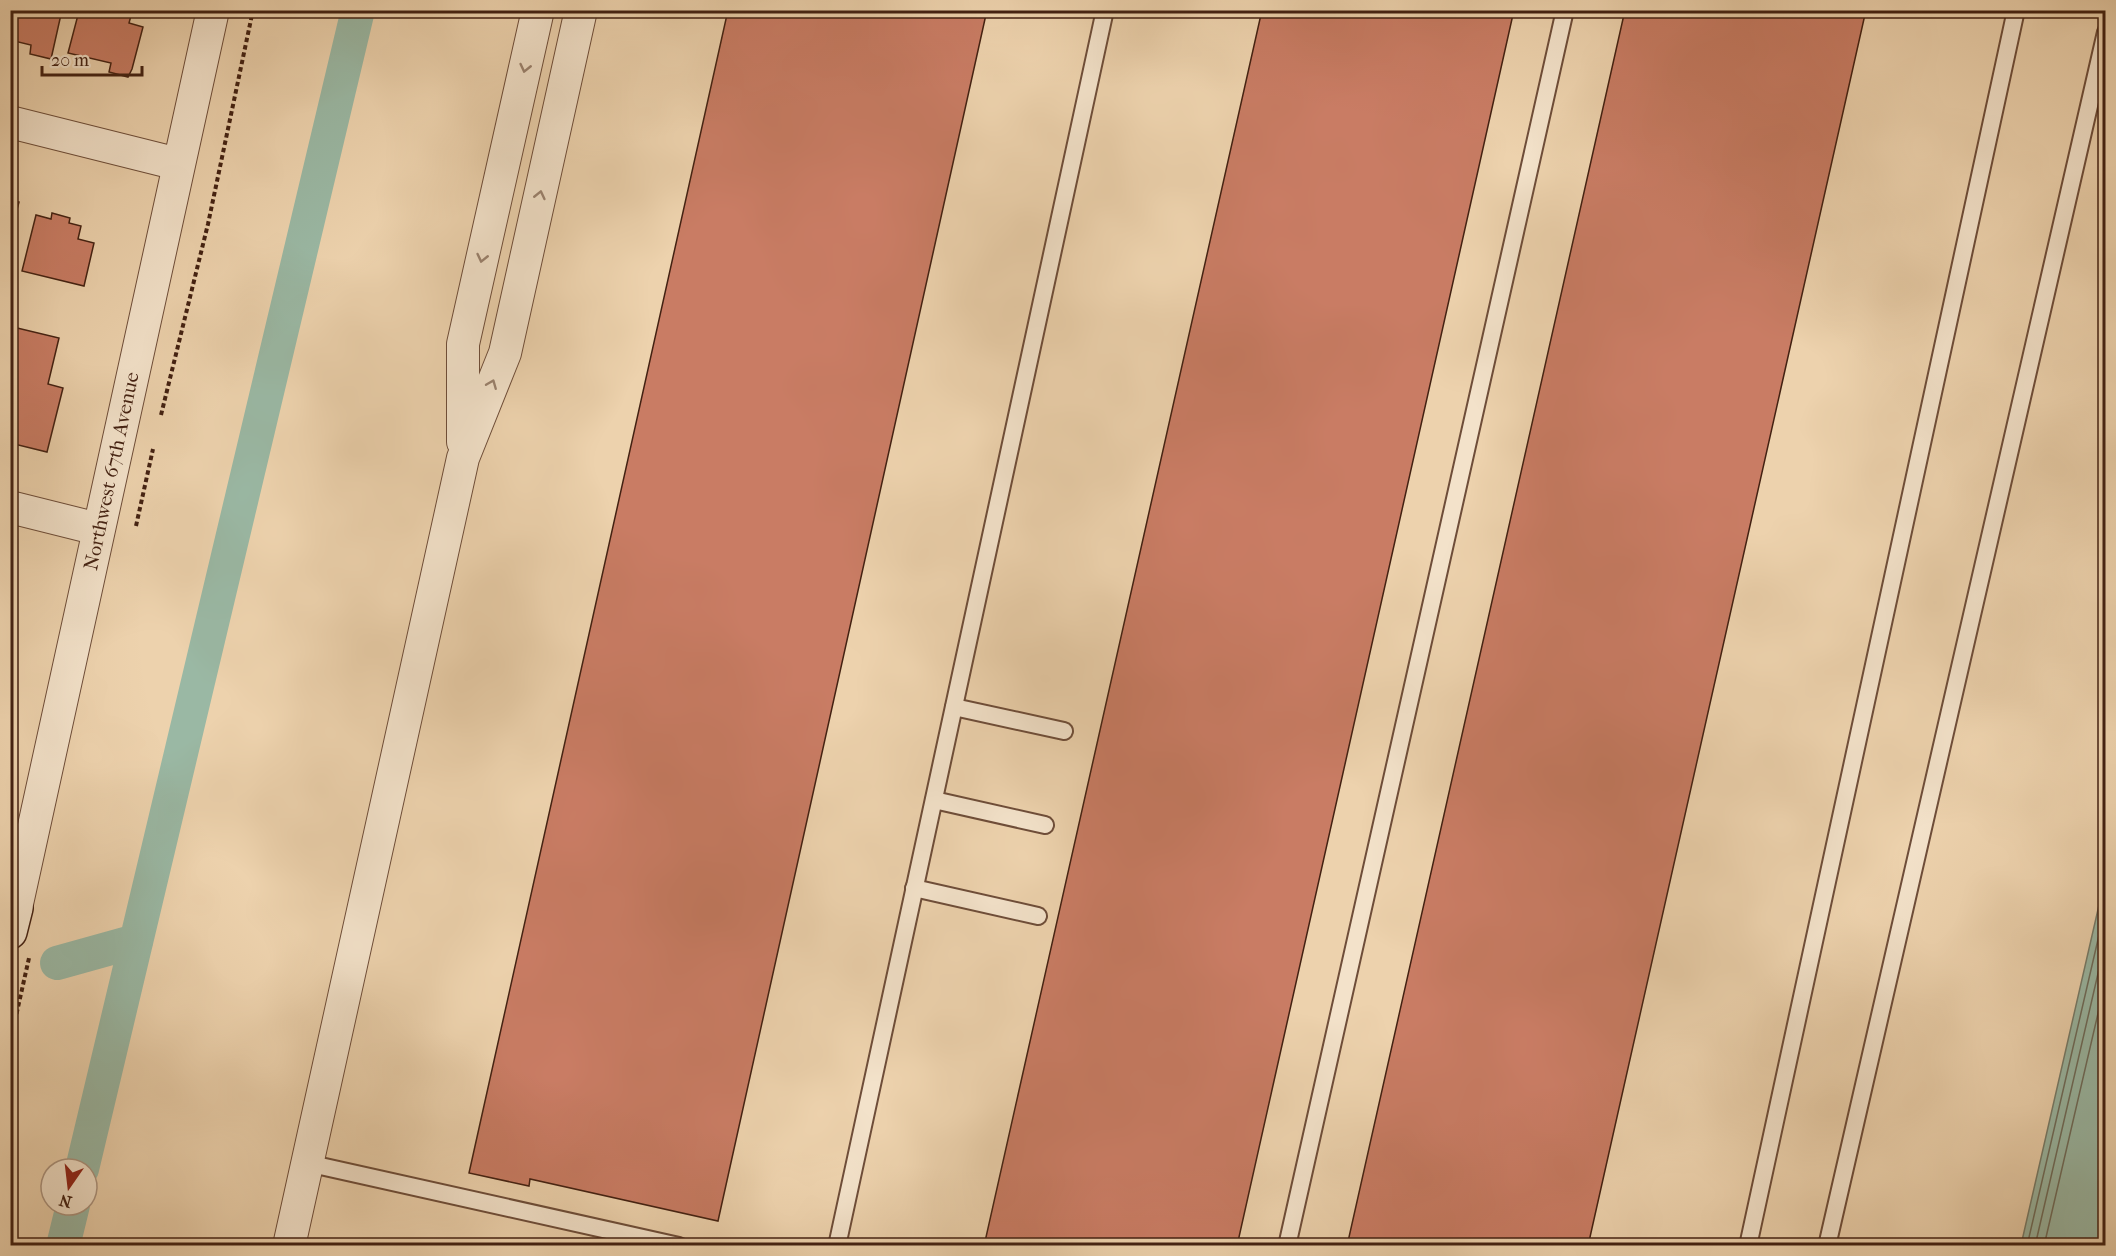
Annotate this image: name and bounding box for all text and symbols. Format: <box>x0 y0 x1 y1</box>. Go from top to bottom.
scale bar <box>42 39 142 77</box>
text: 20 m <box>51 50 89 71</box>
one-way arrow <box>519 62 532 72</box>
one-way arrow <box>533 191 546 201</box>
one-way arrow <box>476 253 489 263</box>
street label: Northwest 67th Avenue <box>79 370 144 572</box>
one-way arrow <box>485 379 497 390</box>
north arrow <box>39 1157 99 1217</box>
text: N <box>56 1190 74 1212</box>

